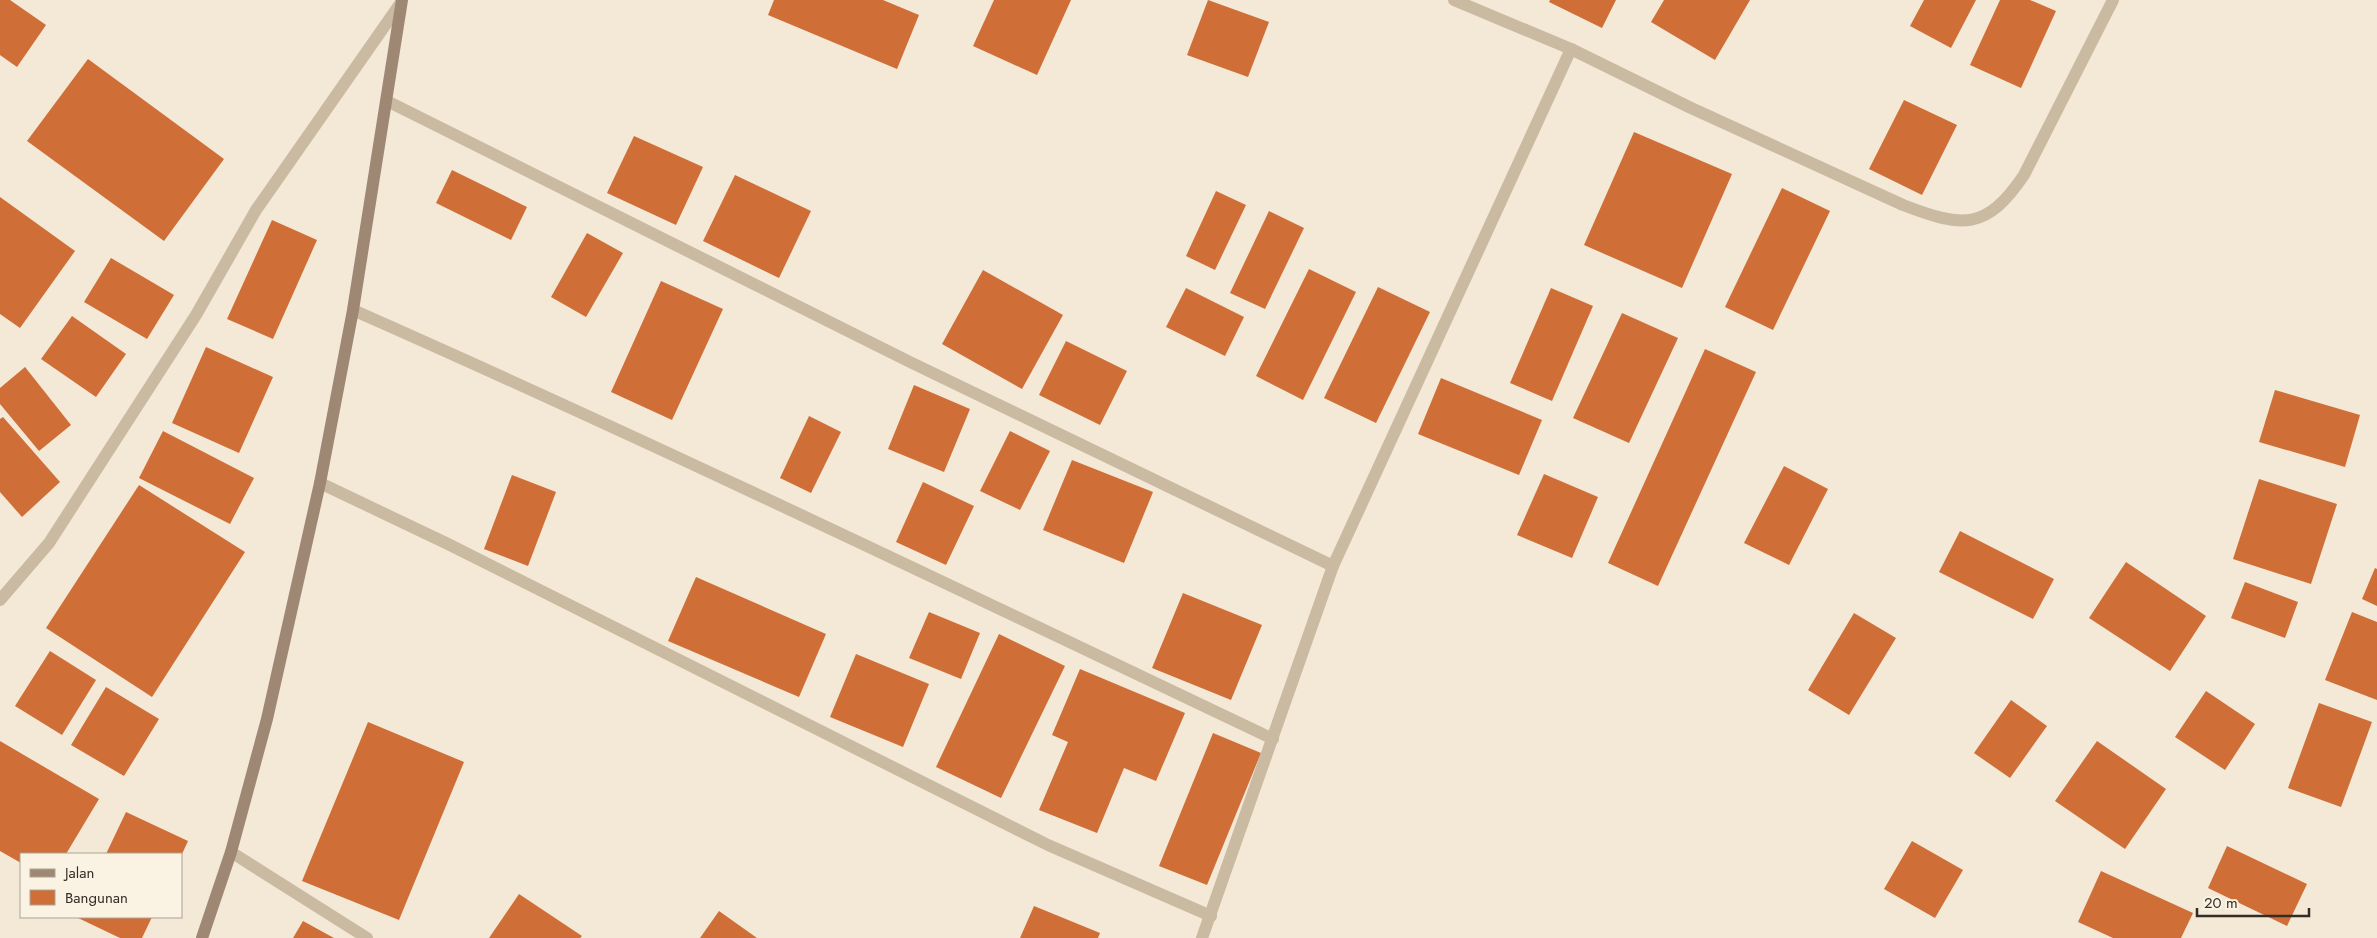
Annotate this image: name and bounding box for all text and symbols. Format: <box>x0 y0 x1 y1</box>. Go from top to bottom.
legend <box>20 853 182 918</box>
text: Jalan <box>63 862 94 884</box>
scale bar <box>2197 886 2310 918</box>
text: Bangunan <box>65 887 128 909</box>
text: 20 m <box>2204 892 2238 914</box>

